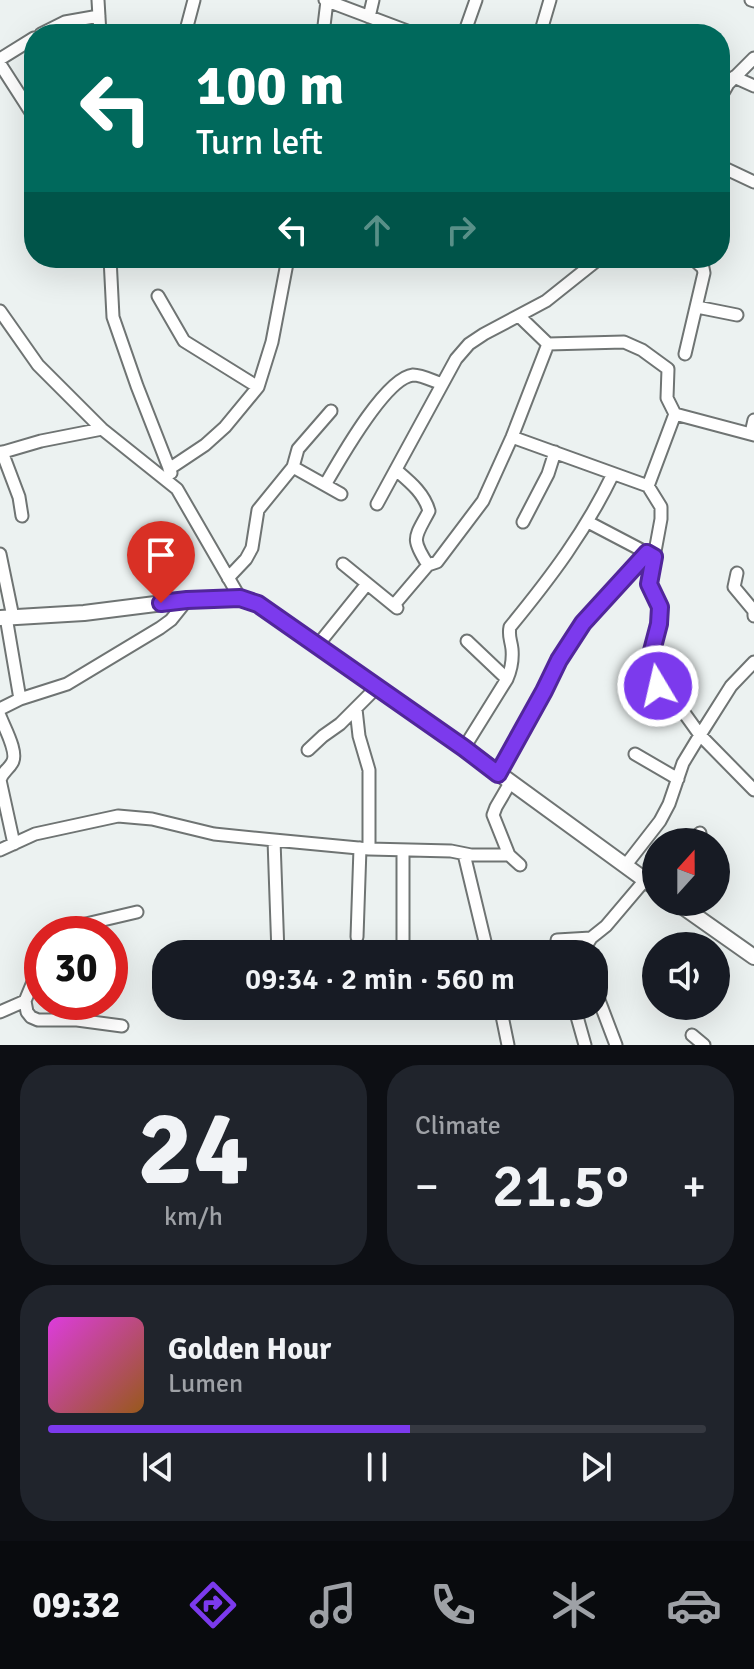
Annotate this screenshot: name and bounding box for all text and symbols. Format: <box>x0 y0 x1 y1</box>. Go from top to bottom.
text: 100 m <box>196 51 344 120</box>
icon: left <box>64 56 168 160</box>
text: Turn left <box>196 120 323 165</box>
icon: left <box>271 208 315 252</box>
icon: ahead <box>355 208 399 252</box>
icon: right <box>439 208 483 252</box>
pin <box>127 521 195 603</box>
icon: arrive <box>139 533 183 577</box>
position arrow <box>616 644 700 728</box>
north arrow <box>642 828 730 916</box>
map controls <box>642 828 730 1020</box>
speed limit sign: 30 <box>24 916 128 1020</box>
button: sound <box>642 932 730 1020</box>
text: 09:34 · 2 min · 560 m <box>245 961 515 998</box>
text: 24 <box>137 1085 250 1213</box>
text: Climate <box>415 1110 501 1142</box>
text: 21.5° <box>492 1150 629 1224</box>
text: − <box>415 1160 439 1214</box>
text: + <box>682 1160 706 1214</box>
text: km/h <box>164 1201 223 1233</box>
text: Golden Hour <box>168 1331 331 1368</box>
text: Lumen <box>168 1368 243 1400</box>
icon: previous <box>136 1445 180 1489</box>
icon: pause <box>355 1445 399 1489</box>
icon: next <box>574 1445 618 1489</box>
icon: directions <box>185 1577 241 1633</box>
icon: music <box>305 1577 361 1633</box>
icon: phone <box>425 1577 481 1633</box>
icon: climate <box>546 1577 602 1633</box>
icon: car <box>666 1577 722 1633</box>
text: 09:32 <box>32 1583 121 1628</box>

